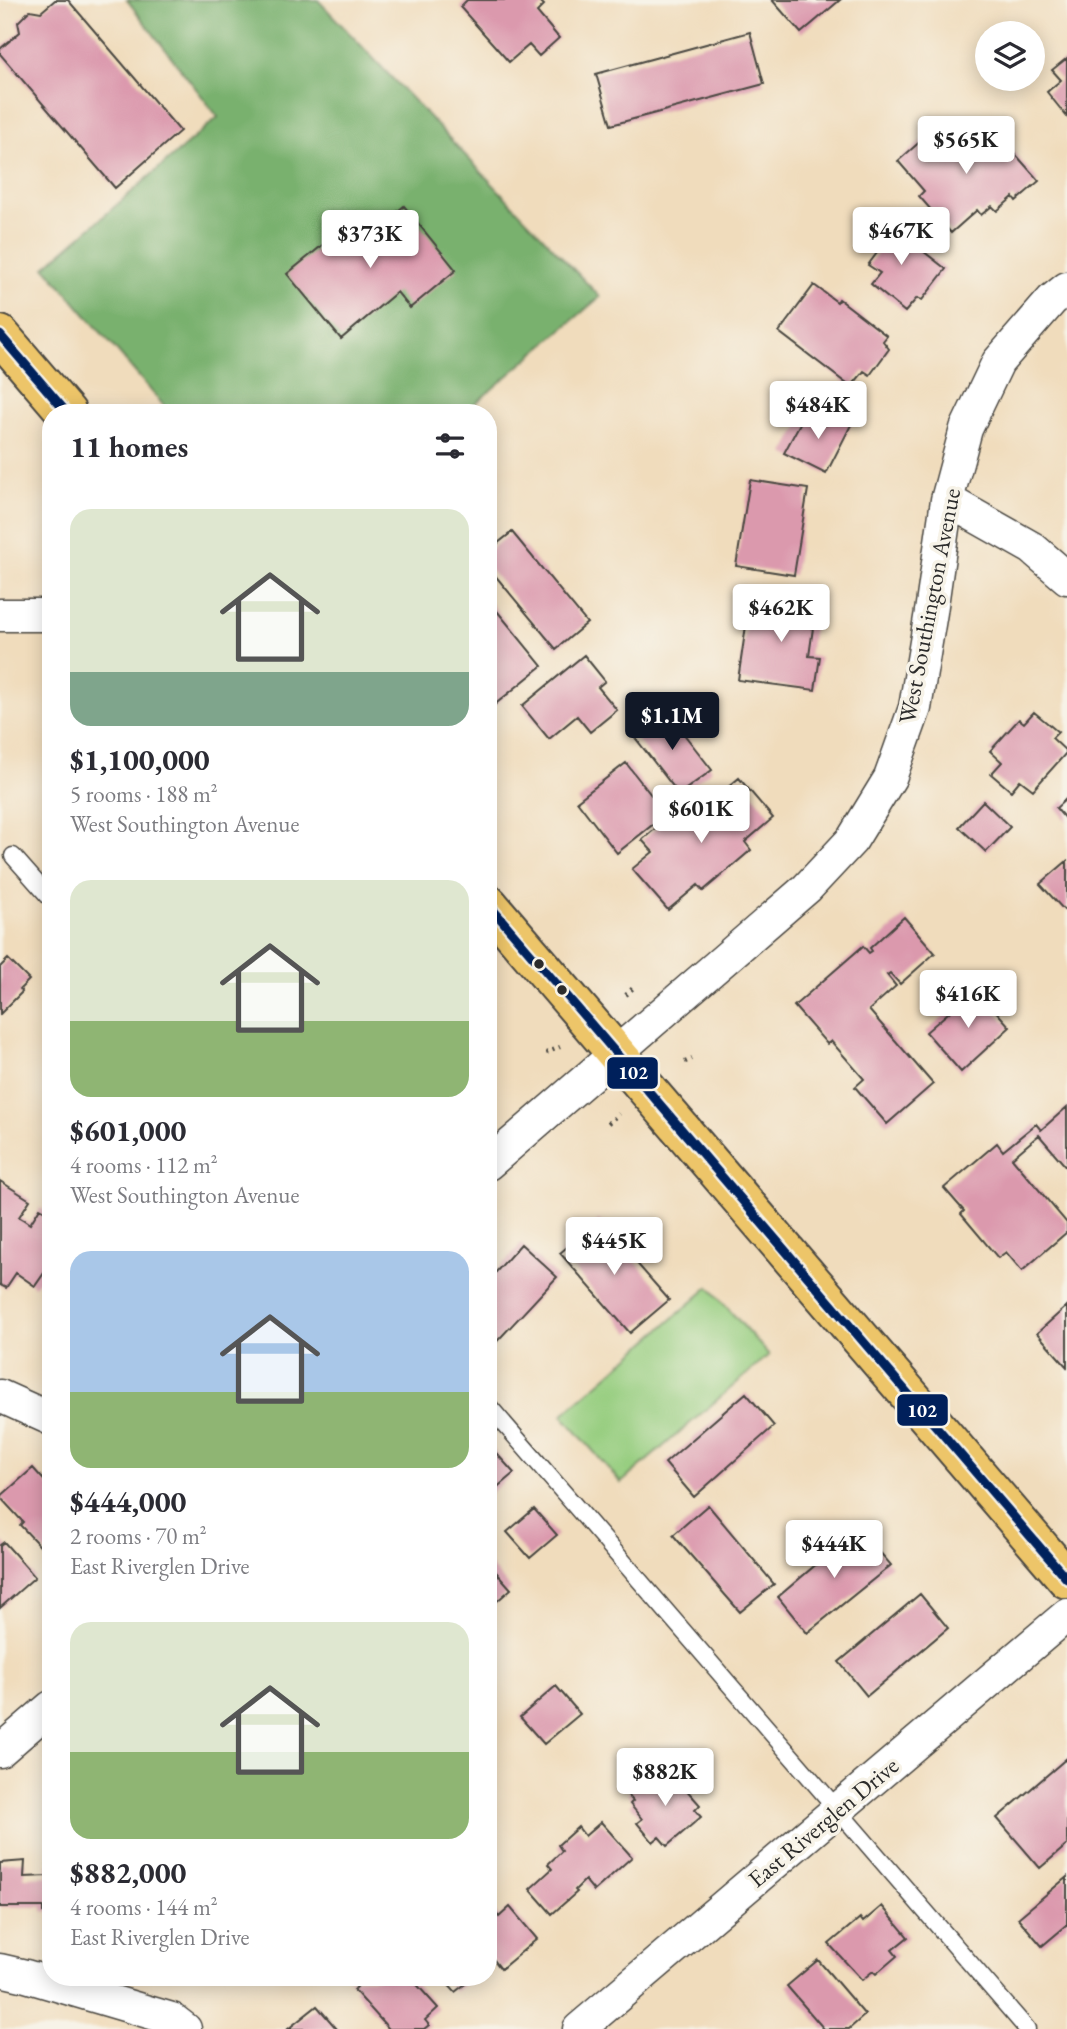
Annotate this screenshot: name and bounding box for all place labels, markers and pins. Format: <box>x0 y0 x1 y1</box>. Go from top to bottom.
pin: $565K <box>917 116 1015 176</box>
pin: $467K <box>852 208 950 267</box>
pin: $373K <box>321 210 419 270</box>
pin: $484K <box>769 382 867 441</box>
pin: $462K <box>732 584 830 644</box>
pin: $1.1M <box>623 692 721 752</box>
pin: $601K <box>652 786 750 845</box>
unlabelled marker <box>532 957 546 971</box>
pin: $416K <box>919 970 1017 1030</box>
unlabelled marker <box>555 983 569 997</box>
pin: $445K <box>565 1218 663 1277</box>
pin: $444K <box>785 1520 883 1580</box>
pin: $882K <box>616 1748 714 1808</box>

